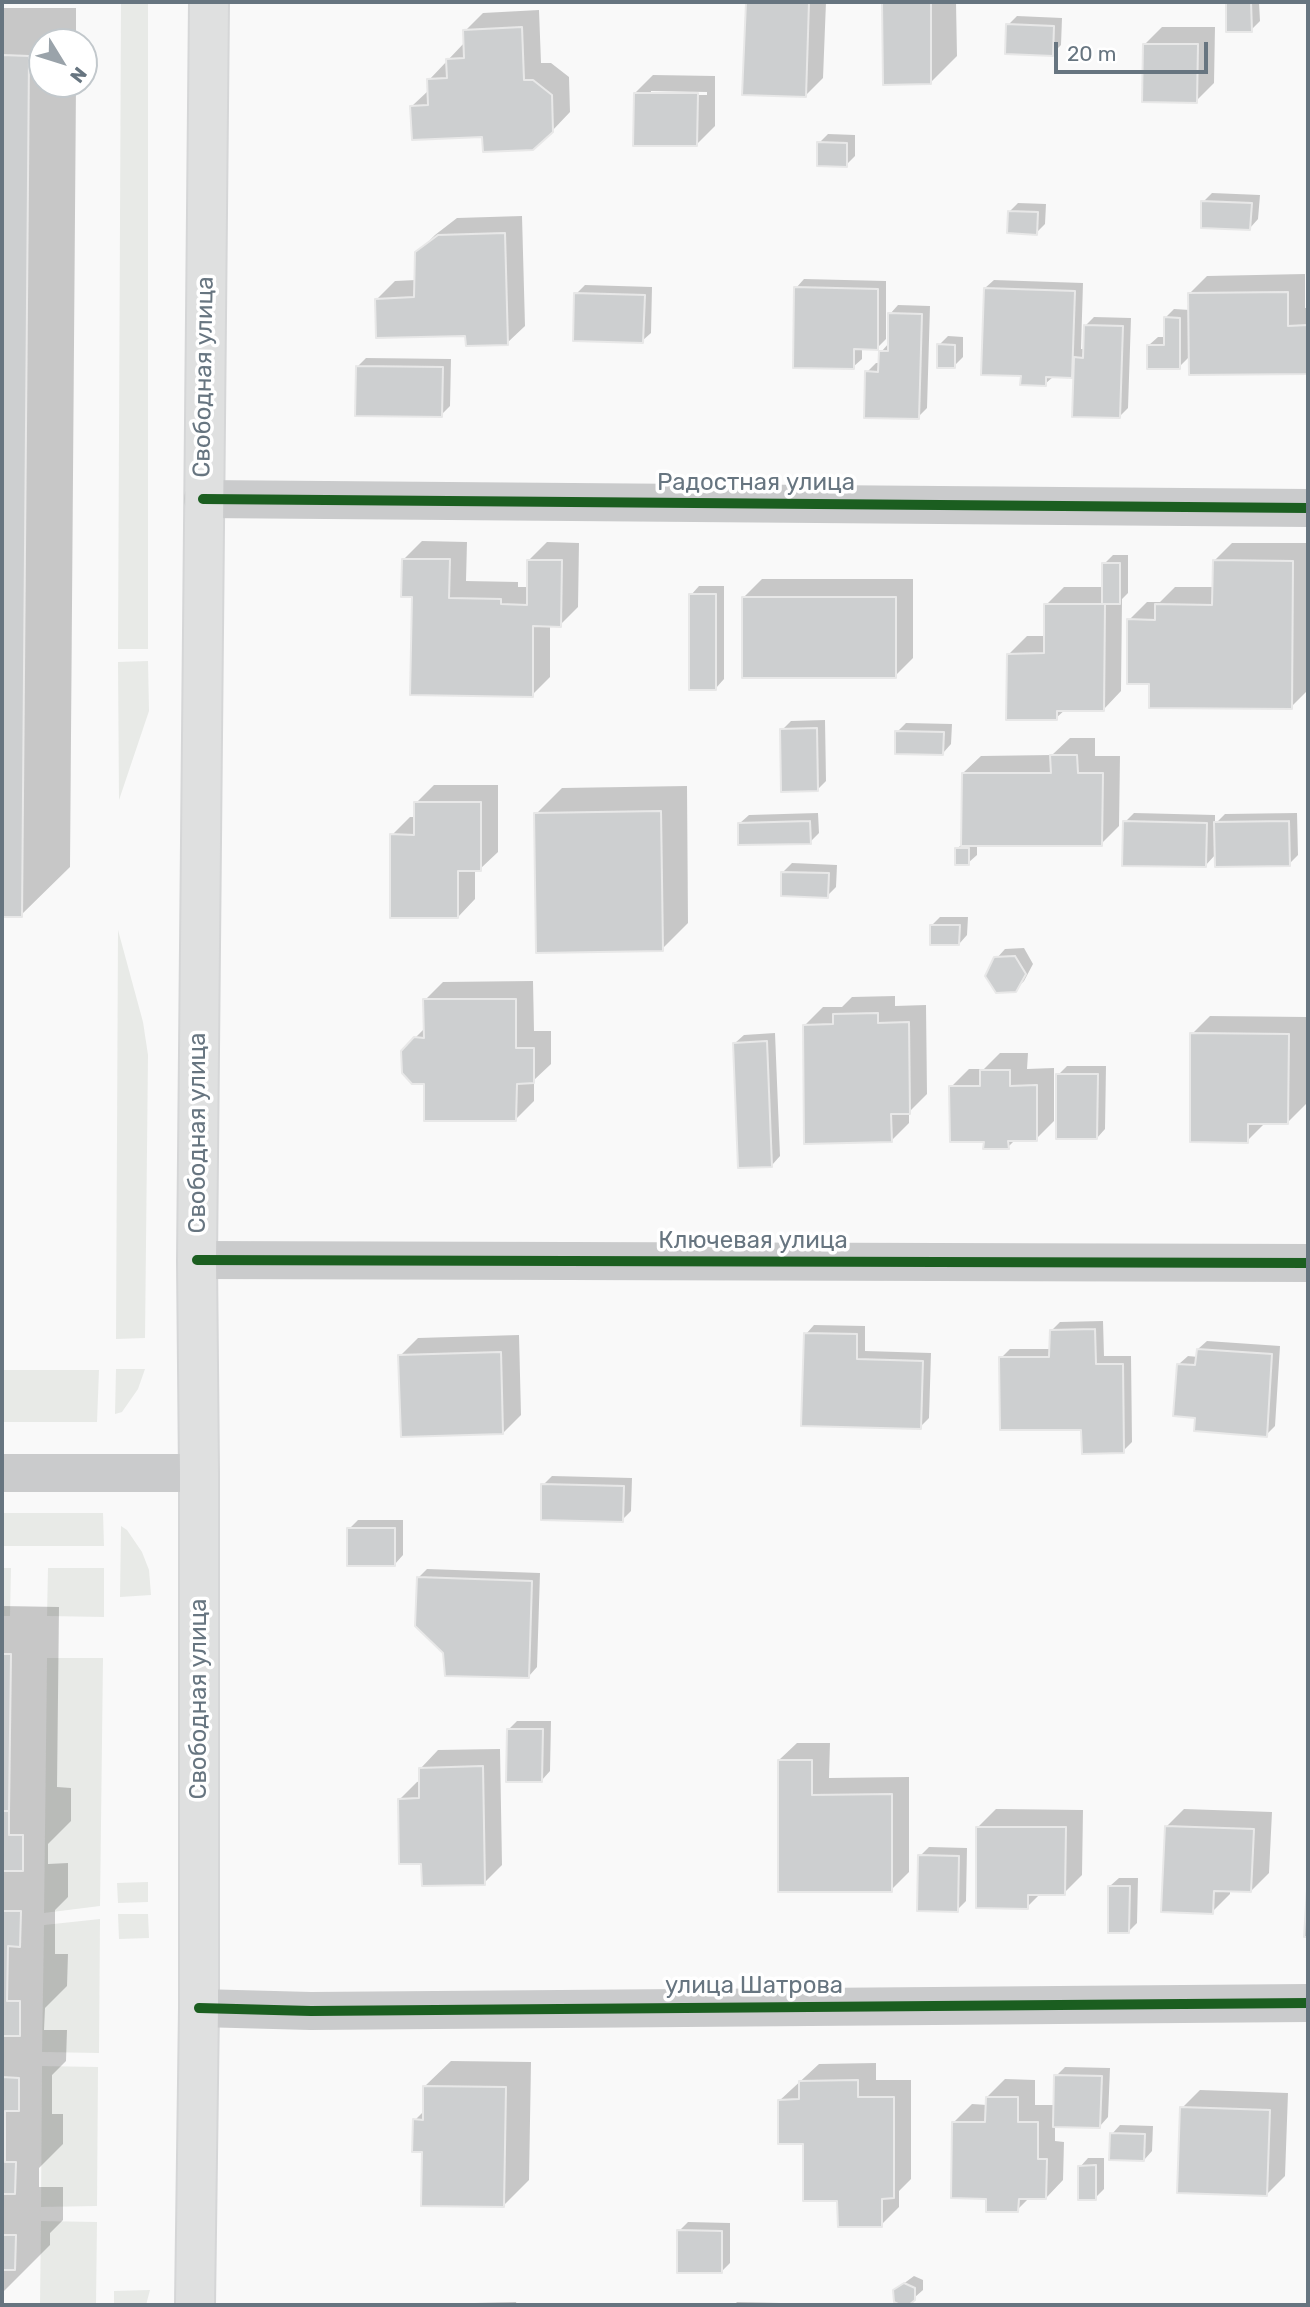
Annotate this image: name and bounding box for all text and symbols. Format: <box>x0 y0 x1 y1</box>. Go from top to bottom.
north arrow <box>28 28 98 98</box>
scale bar <box>1058 28 1212 72</box>
text: 20 m <box>1067 41 1116 66</box>
text: N <box>65 63 92 87</box>
street label: Свободная улица <box>188 276 220 478</box>
street label: Радостная улица <box>657 469 855 497</box>
street label: Свободная улица <box>184 1032 212 1234</box>
street label: Ключевая улица <box>658 1227 848 1255</box>
street label: Свободная улица <box>185 1598 213 1800</box>
street label: улица Шатрова <box>665 1972 843 2000</box>

